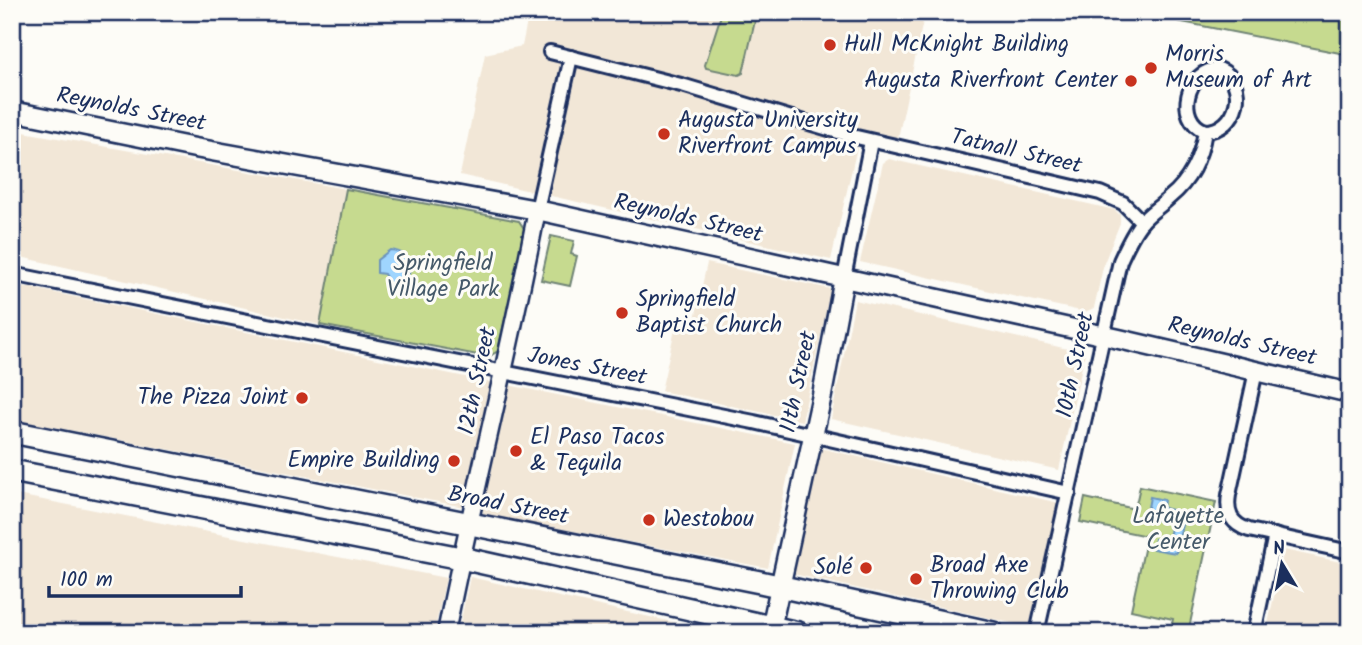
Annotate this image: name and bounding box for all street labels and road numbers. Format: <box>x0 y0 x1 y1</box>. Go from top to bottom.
street label: Reynolds Street <box>53 78 210 142</box>
street label: Tatnall Street <box>947 119 1086 185</box>
street label: Reynolds Street <box>610 184 767 254</box>
street label: Reynolds Street <box>1164 307 1321 377</box>
street label: 10th Street <box>1047 308 1105 421</box>
street label: 12th Street <box>449 323 507 438</box>
street label: 11th Street <box>771 327 828 436</box>
street label: Jones Street <box>524 338 651 396</box>
street label: Broad Street <box>444 477 573 536</box>

